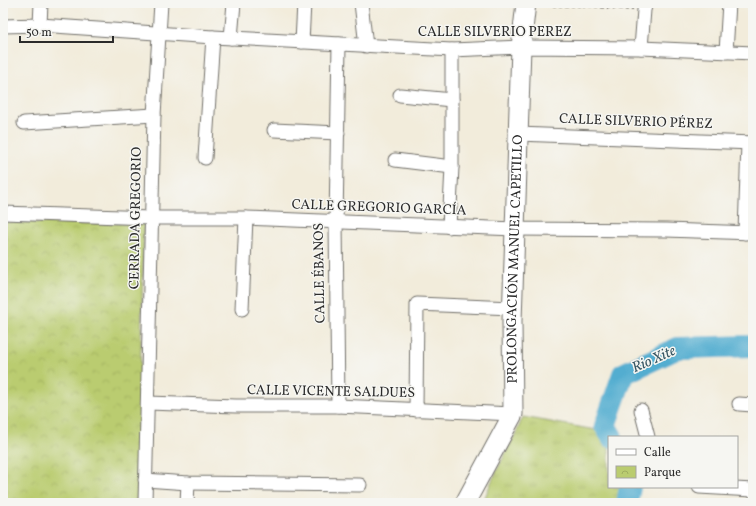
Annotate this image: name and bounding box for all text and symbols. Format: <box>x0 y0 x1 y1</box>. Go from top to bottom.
scale bar <box>20 18 113 44</box>
street label: CALLE SILVERIO PEREZ <box>418 23 572 42</box>
text: 50 m <box>26 25 52 41</box>
street label: CALLE SILVERIO PÉREZ <box>559 110 713 134</box>
street label: PROLONGACIÓN MANUEL CAPETILLO <box>502 134 528 384</box>
street label: CERRADA GREGORIO <box>125 147 147 289</box>
street label: CALLE GREGORIO GARCÍA <box>291 195 467 221</box>
street label: CALLE ÉBANOS <box>310 223 330 323</box>
water label: Rio Xite <box>629 341 680 379</box>
street label: CALLE VICENTE SALDUES <box>247 381 415 403</box>
legend <box>608 436 738 488</box>
text: Calle <box>644 445 671 461</box>
text: Parque <box>644 465 681 481</box>

